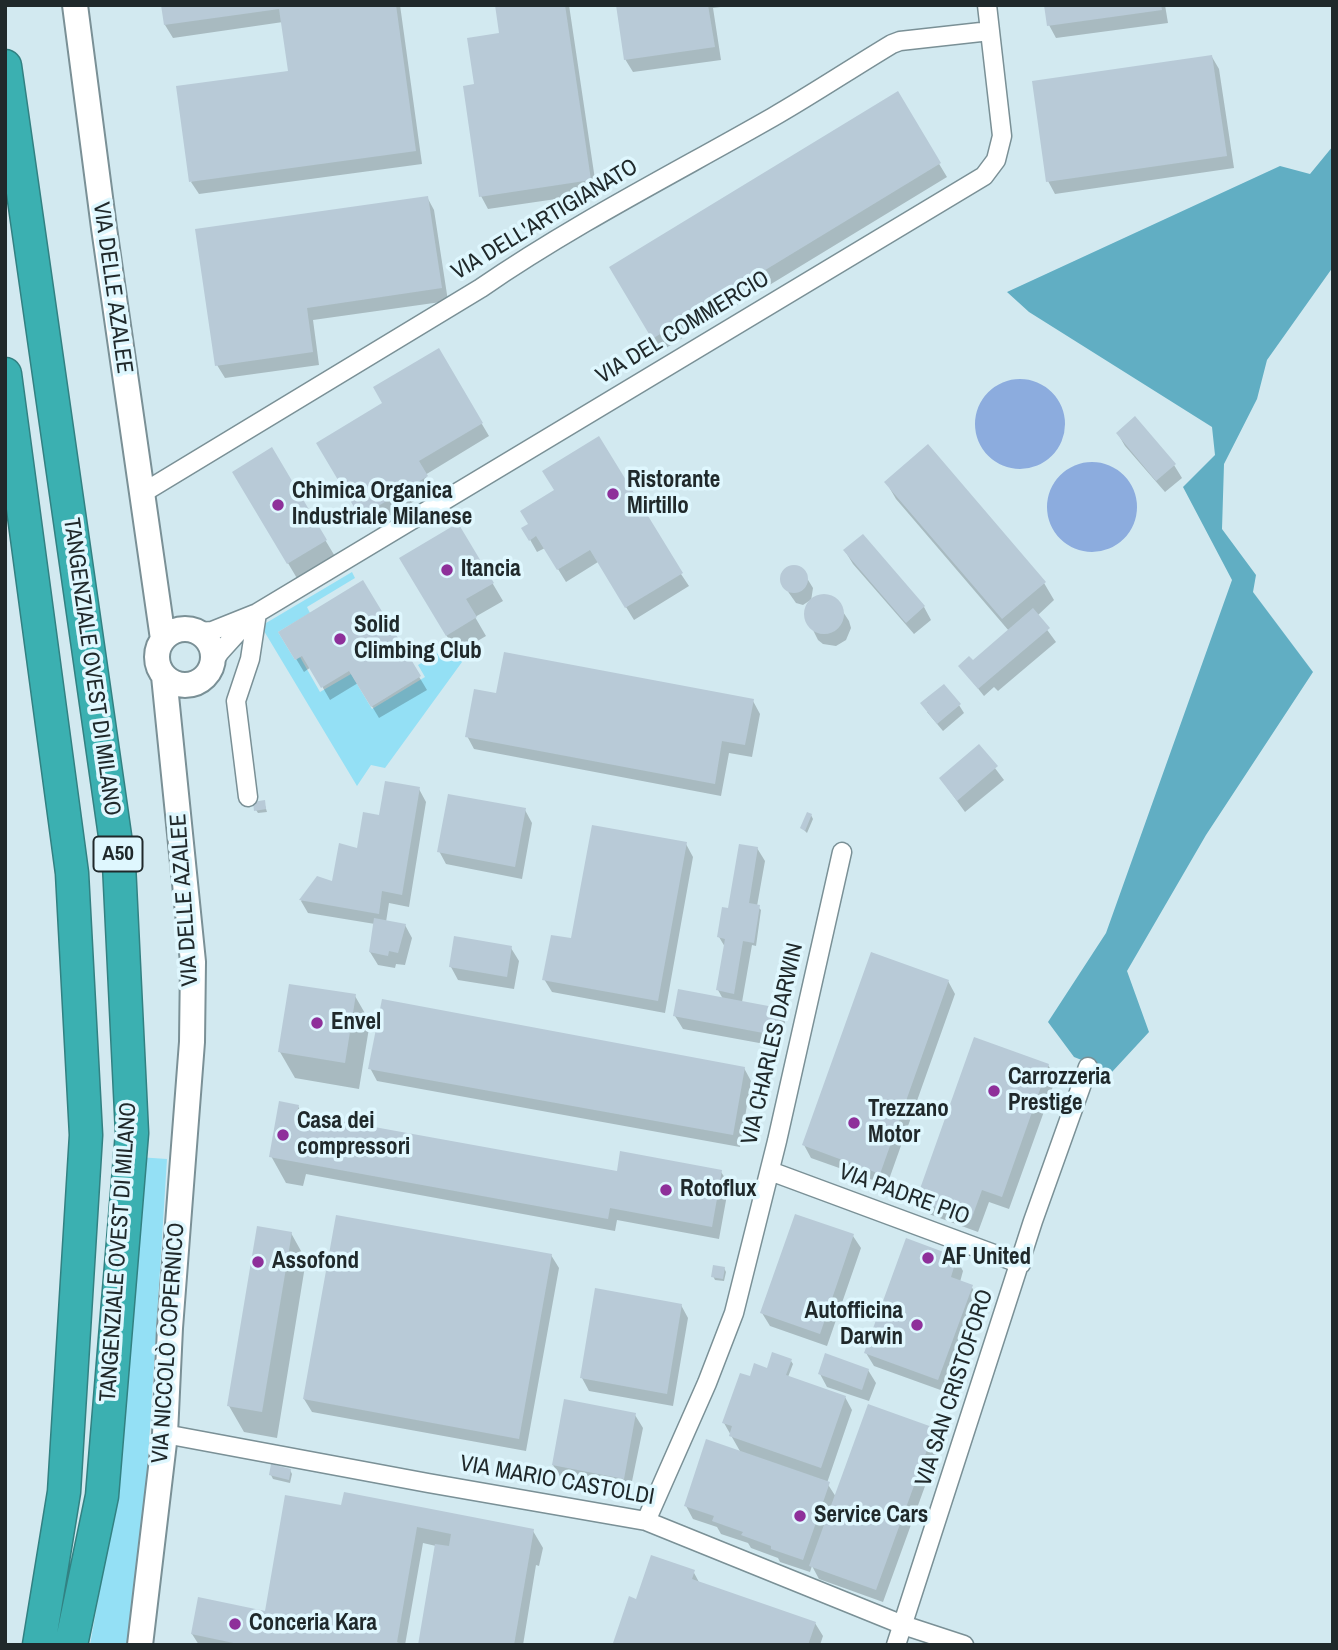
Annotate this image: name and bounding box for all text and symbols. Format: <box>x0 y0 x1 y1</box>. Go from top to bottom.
street label: VIA DELL'ARTIGIANATO <box>447 154 643 286</box>
street label: VIA DELLE AZALEE <box>86 200 138 376</box>
street label: VIA DEL COMMERCIO <box>591 265 775 391</box>
place label: Ristorante Mirtillo <box>627 467 720 521</box>
place label: Chimica Organica Industriale Milanese <box>292 478 472 532</box>
marker: Ristorante Mirtillo <box>605 486 621 502</box>
marker: Chimica Organica Industriale Milanese <box>270 497 286 513</box>
street label: TANGENZIALE OVEST DI MILANO <box>56 516 126 818</box>
place label: Itancia <box>461 556 521 584</box>
marker: Itancia <box>439 562 455 578</box>
place label: Solid Climbing Club <box>354 612 482 666</box>
marker: Solid Climbing Club <box>332 631 348 647</box>
street label: VIA DELLE AZALEE <box>165 813 205 987</box>
road number: A50 <box>94 836 142 872</box>
street label: VIA CHARLES DARWIN <box>736 940 810 1148</box>
place label: Envel <box>331 1009 381 1037</box>
marker: Envel <box>309 1015 325 1031</box>
place label: Carrozzeria Prestige <box>1008 1064 1111 1118</box>
marker: Carrozzeria Prestige <box>986 1083 1002 1099</box>
place label: Trezzano Motor <box>868 1096 949 1150</box>
street label: TANGENZIALE OVEST DI MILANO <box>95 1101 143 1403</box>
place label: Casa dei compressori <box>297 1108 410 1162</box>
marker: Trezzano Motor <box>846 1115 862 1131</box>
marker: Casa dei compressori <box>275 1127 291 1143</box>
street label: VIA PADRE PIO <box>835 1159 973 1231</box>
place label: Rotoflux <box>680 1176 756 1204</box>
marker: Rotoflux <box>658 1182 674 1198</box>
street label: VIA NICCOLÒ COPERNICO <box>147 1222 191 1464</box>
place label: AF United <box>942 1244 1031 1272</box>
place label: Assofond <box>272 1248 359 1276</box>
marker: AF United <box>920 1250 936 1266</box>
marker: Assofond <box>250 1254 266 1270</box>
street label: VIA SAN CRISTOFORO <box>910 1286 1000 1490</box>
place label: Autofficina Darwin <box>805 1298 903 1352</box>
marker: Autofficina Darwin <box>909 1317 925 1333</box>
street label: VIA MARIO CASTOLDI <box>458 1450 656 1512</box>
place label: Service Cars <box>814 1502 928 1530</box>
marker: Service Cars <box>792 1508 808 1524</box>
place label: Conceria Kara <box>249 1610 377 1638</box>
marker: Conceria Kara <box>227 1616 243 1632</box>

